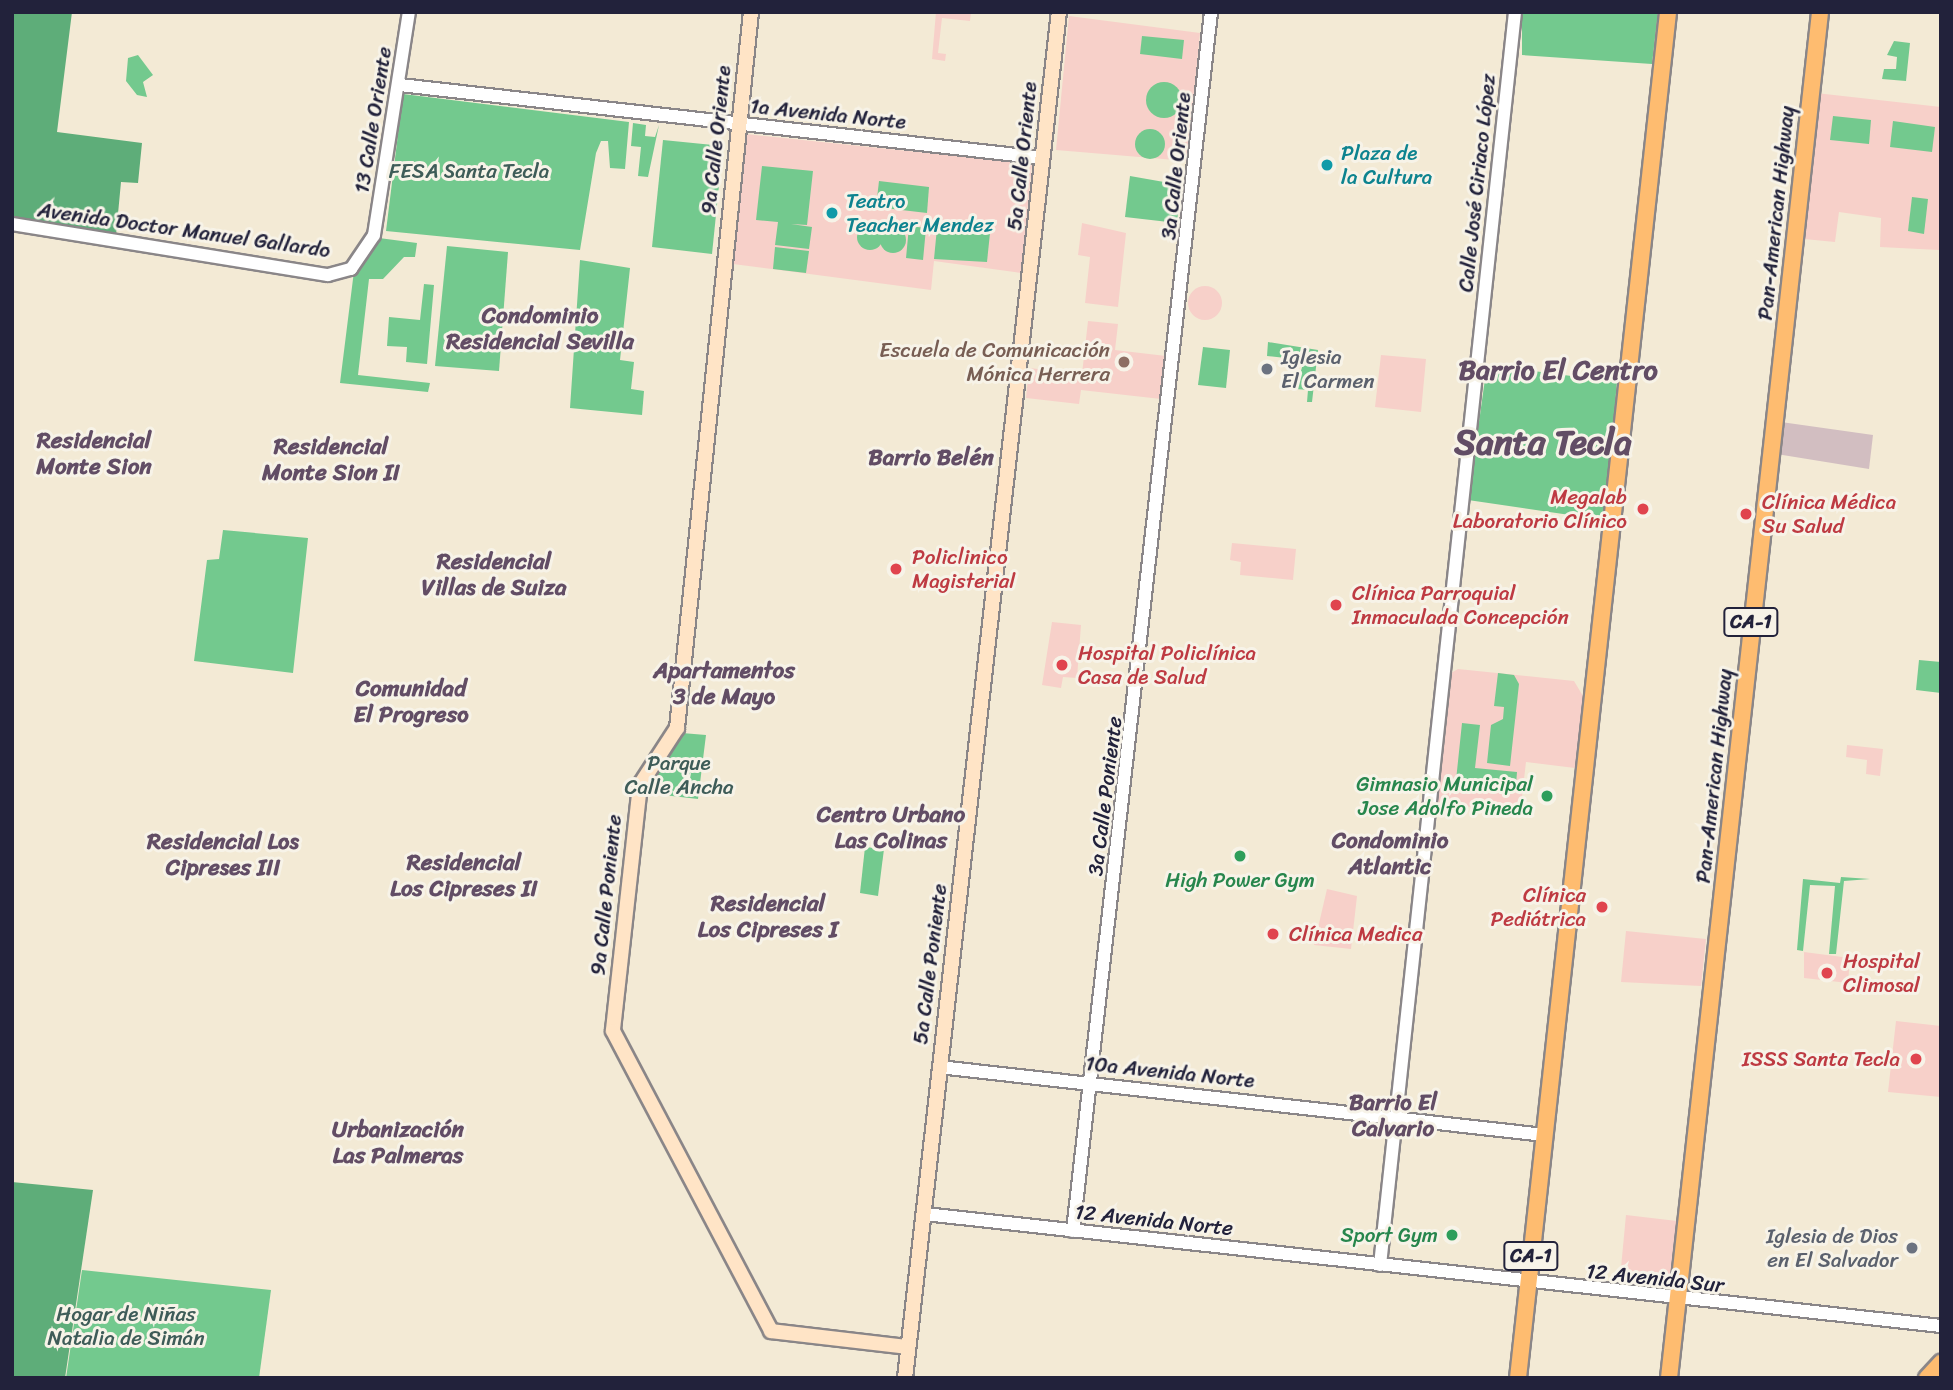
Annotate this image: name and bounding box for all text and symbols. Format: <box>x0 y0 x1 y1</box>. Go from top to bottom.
street label: 13 Calle Oriente <box>349 46 397 194</box>
street label: 9a Calle Oriente <box>696 64 736 216</box>
street label: Calle José Ciriaco López <box>1453 72 1501 294</box>
street label: 5a Calle Oriente <box>1002 80 1042 232</box>
street label: 3a Calle Oriente <box>1156 91 1196 241</box>
street label: 1a Avenida Norte <box>748 93 908 135</box>
street label: Pan-American Highway <box>1752 105 1800 321</box>
place label: Plaza de la Cultura <box>1341 140 1433 190</box>
marker: Plaza de la Cultura <box>1319 157 1335 173</box>
park label: FESA Santa Tecla <box>387 158 551 184</box>
place label: Teatro Teacher Mendez <box>846 188 994 238</box>
street label: Avenida Doctor Manuel Gallardo <box>37 197 331 263</box>
marker: Teatro Teacher Mendez <box>824 205 840 221</box>
district label: Condominio Residencial Sevilla <box>446 302 634 356</box>
place label: Escuela de Comunicación Mónica Herrera <box>879 337 1110 387</box>
place label: Iglesia El Carmen <box>1281 344 1375 394</box>
district label: Barrio El Centro <box>1458 353 1658 387</box>
marker: Escuela de Comunicación Mónica Herrera <box>1116 354 1132 370</box>
marker: Iglesia El Carmen <box>1259 361 1275 377</box>
district label: Santa Tecla <box>1453 421 1633 463</box>
district label: Residencial Monte Sion <box>36 427 152 481</box>
district label: Residencial Monte Sion II <box>262 433 400 487</box>
district label: Barrio Belén <box>868 444 994 472</box>
place label: Megalab Laboratorio Clínico <box>1453 484 1627 534</box>
place label: Clínica Médica Su Salud <box>1762 489 1896 539</box>
marker: Megalab Laboratorio Clínico <box>1633 499 1653 519</box>
marker: Clínica Médica Su Salud <box>1736 504 1756 524</box>
place label: Policlinico Magisterial <box>912 544 1015 594</box>
district label: Residencial Villas de Suiza <box>421 548 567 602</box>
marker: Policlinico Magisterial <box>886 559 906 579</box>
place label: Clínica Parroquial Inmaculada Concepción <box>1352 580 1569 630</box>
marker: Clínica Parroquial Inmaculada Concepción <box>1326 595 1346 615</box>
road number: CA-1 <box>1723 607 1779 638</box>
place label: Hospital Policlínica Casa de Salud <box>1078 640 1256 690</box>
marker: Hospital Policlínica Casa de Salud <box>1052 655 1072 675</box>
district label: Apartamentos 3 de Mayo <box>653 657 795 711</box>
street label: Pan-American Highway <box>1690 668 1738 884</box>
district label: Comunidad El Progreso <box>353 675 469 729</box>
street label: 3a Calle Poniente <box>1083 715 1127 877</box>
park label: Parque Calle Ancha <box>625 750 733 800</box>
place label: Gimnasio Municipal Jose Adolfo Pineda <box>1356 771 1533 821</box>
marker: Gimnasio Municipal Jose Adolfo Pineda <box>1539 788 1555 804</box>
district label: Centro Urbano Las Colinas <box>817 801 965 855</box>
street label: 9a Calle Poniente <box>585 813 627 977</box>
district label: Condominio Atlantic <box>1332 827 1448 881</box>
district label: Residencial Los Cipreses III <box>146 828 300 882</box>
marker: High Power Gym <box>1232 848 1248 864</box>
district label: Residencial Los Cipreses II <box>391 849 537 903</box>
place label: High Power Gym <box>1165 867 1315 893</box>
street label: 5a Calle Poniente <box>908 882 952 1046</box>
place label: Clínica Pediátrica <box>1490 882 1586 932</box>
district label: Residencial Los Cipreses I <box>698 890 838 944</box>
marker: Clínica Pediátrica <box>1592 897 1612 917</box>
place label: Clínica Medica <box>1289 921 1423 947</box>
marker: Clínica Medica <box>1263 924 1283 944</box>
place label: Hospital Climosal <box>1843 948 1920 998</box>
marker: Hospital Climosal <box>1817 963 1837 983</box>
place label: ISSS Santa Tecla <box>1741 1046 1900 1072</box>
marker: ISSS Santa Tecla <box>1906 1049 1926 1069</box>
street label: 10a Avenida Norte <box>1084 1051 1256 1093</box>
district label: Barrio El Calvario <box>1349 1089 1437 1143</box>
district label: Urbanización Las Palmeras <box>332 1116 464 1170</box>
street label: 12 Avenida Norte <box>1074 1199 1234 1241</box>
place label: Sport Gym <box>1340 1222 1438 1248</box>
place label: Iglesia de Dios en El Salvador <box>1766 1223 1898 1273</box>
marker: Sport Gym <box>1444 1227 1460 1243</box>
road number: CA-1 <box>1503 1240 1559 1272</box>
marker: Iglesia de Dios en El Salvador <box>1904 1240 1920 1256</box>
street label: 12 Avenida Sur <box>1585 1258 1725 1298</box>
park label: Hogar de Niñas Natalia de Simán <box>48 1301 204 1351</box>

